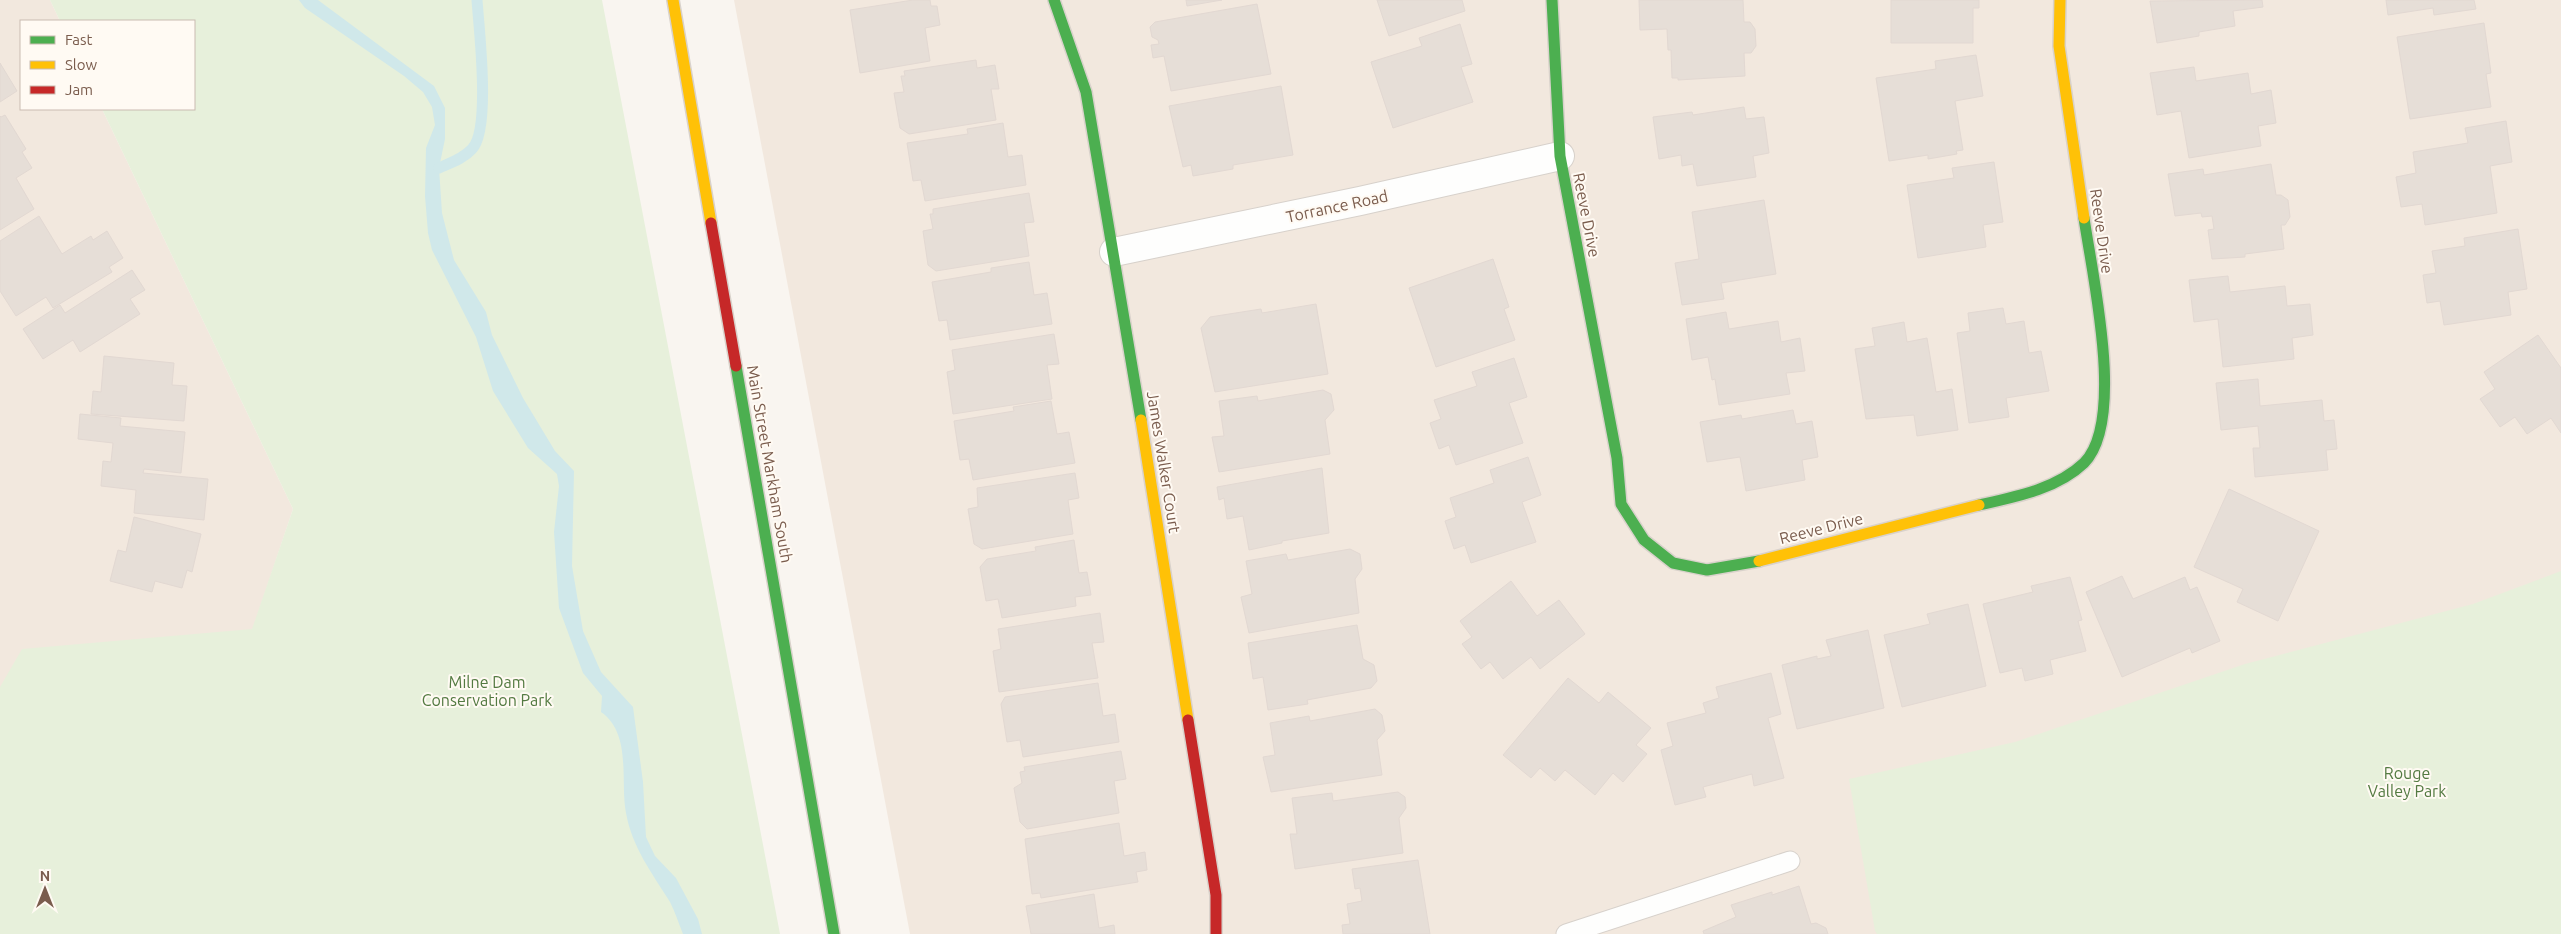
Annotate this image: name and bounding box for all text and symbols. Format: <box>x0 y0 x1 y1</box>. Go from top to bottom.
legend <box>20 20 195 110</box>
text: Fast <box>65 31 93 48</box>
text: Slow <box>65 56 98 73</box>
text: Jam <box>65 81 93 98</box>
street label: Reeve Drive <box>1570 171 1604 259</box>
street label: Torrance Road <box>1284 186 1390 226</box>
street label: Reeve Drive <box>2087 187 2117 275</box>
street label: Main Street Markham South <box>744 364 796 564</box>
street label: James Walker Court <box>1144 390 1184 535</box>
street label: Reeve Drive <box>1777 509 1865 547</box>
park label: Milne Dam Conservation Park <box>422 673 552 709</box>
park label: Rouge Valley Park <box>2368 764 2446 800</box>
north arrow <box>20 864 70 914</box>
text: N <box>40 868 50 884</box>

